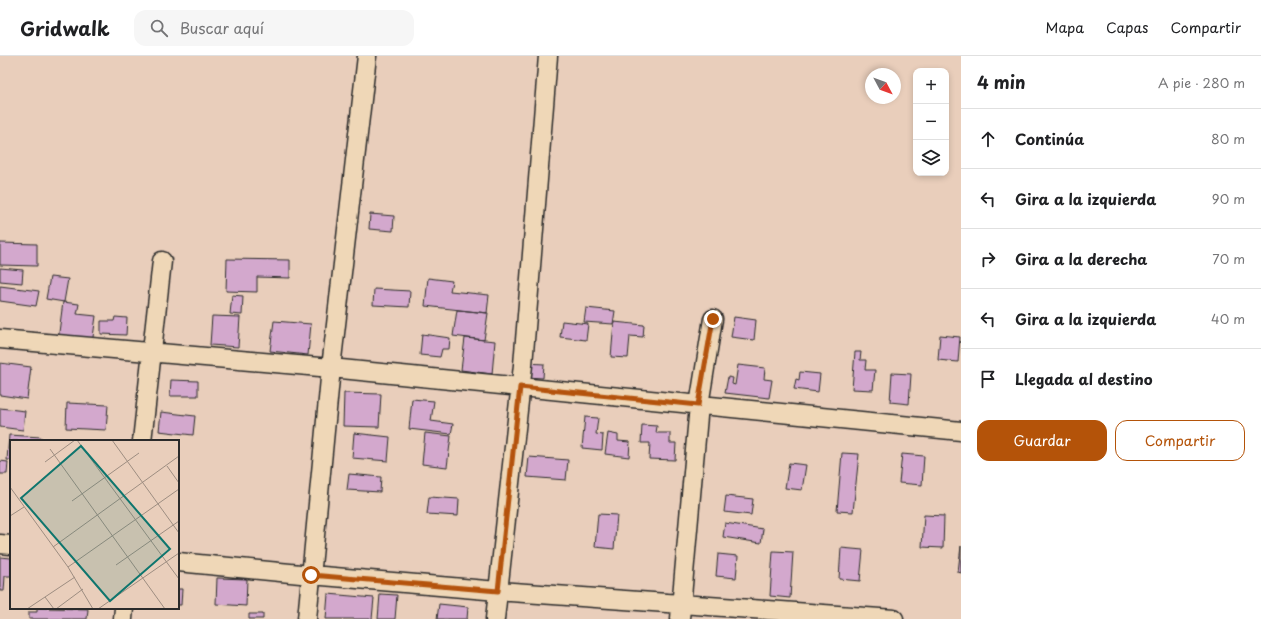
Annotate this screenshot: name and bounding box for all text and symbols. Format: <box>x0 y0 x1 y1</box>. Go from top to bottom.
search box <box>134 10 414 46</box>
text: Gridwalk <box>20 14 110 42</box>
text: Buscar aquí <box>180 16 264 39</box>
icon: search <box>148 17 170 39</box>
text: Mapa <box>1046 17 1084 38</box>
text: Capas <box>1106 17 1148 38</box>
text: Compartir <box>1170 17 1241 38</box>
north arrow <box>865 68 901 104</box>
map controls <box>913 68 949 176</box>
button: + <box>913 68 949 104</box>
text: 4 min <box>977 69 1025 95</box>
text: A pie · 280 m <box>1158 73 1245 92</box>
button: − <box>913 104 949 140</box>
text: Continúa <box>1015 127 1084 150</box>
icon: ahead <box>977 128 999 150</box>
text: 80 m <box>1211 129 1245 148</box>
button: layers <box>913 140 949 176</box>
text: Gira a la izquierda <box>1015 187 1156 210</box>
icon: left <box>977 188 999 210</box>
text: 90 m <box>1212 189 1245 208</box>
text: Gira a la derecha <box>1015 247 1147 270</box>
icon: right <box>977 248 999 270</box>
text: 70 m <box>1212 249 1245 268</box>
text: Gira a la izquierda <box>1015 307 1156 330</box>
icon: left <box>977 308 999 330</box>
text: 40 m <box>1211 309 1245 328</box>
route end <box>704 310 722 328</box>
text: Llegada al destino <box>1015 367 1153 390</box>
icon: arrive <box>977 368 999 390</box>
button: Guardar <box>977 420 1107 461</box>
button: Compartir <box>1115 420 1245 461</box>
inset map <box>10 440 179 609</box>
route start <box>302 566 320 584</box>

